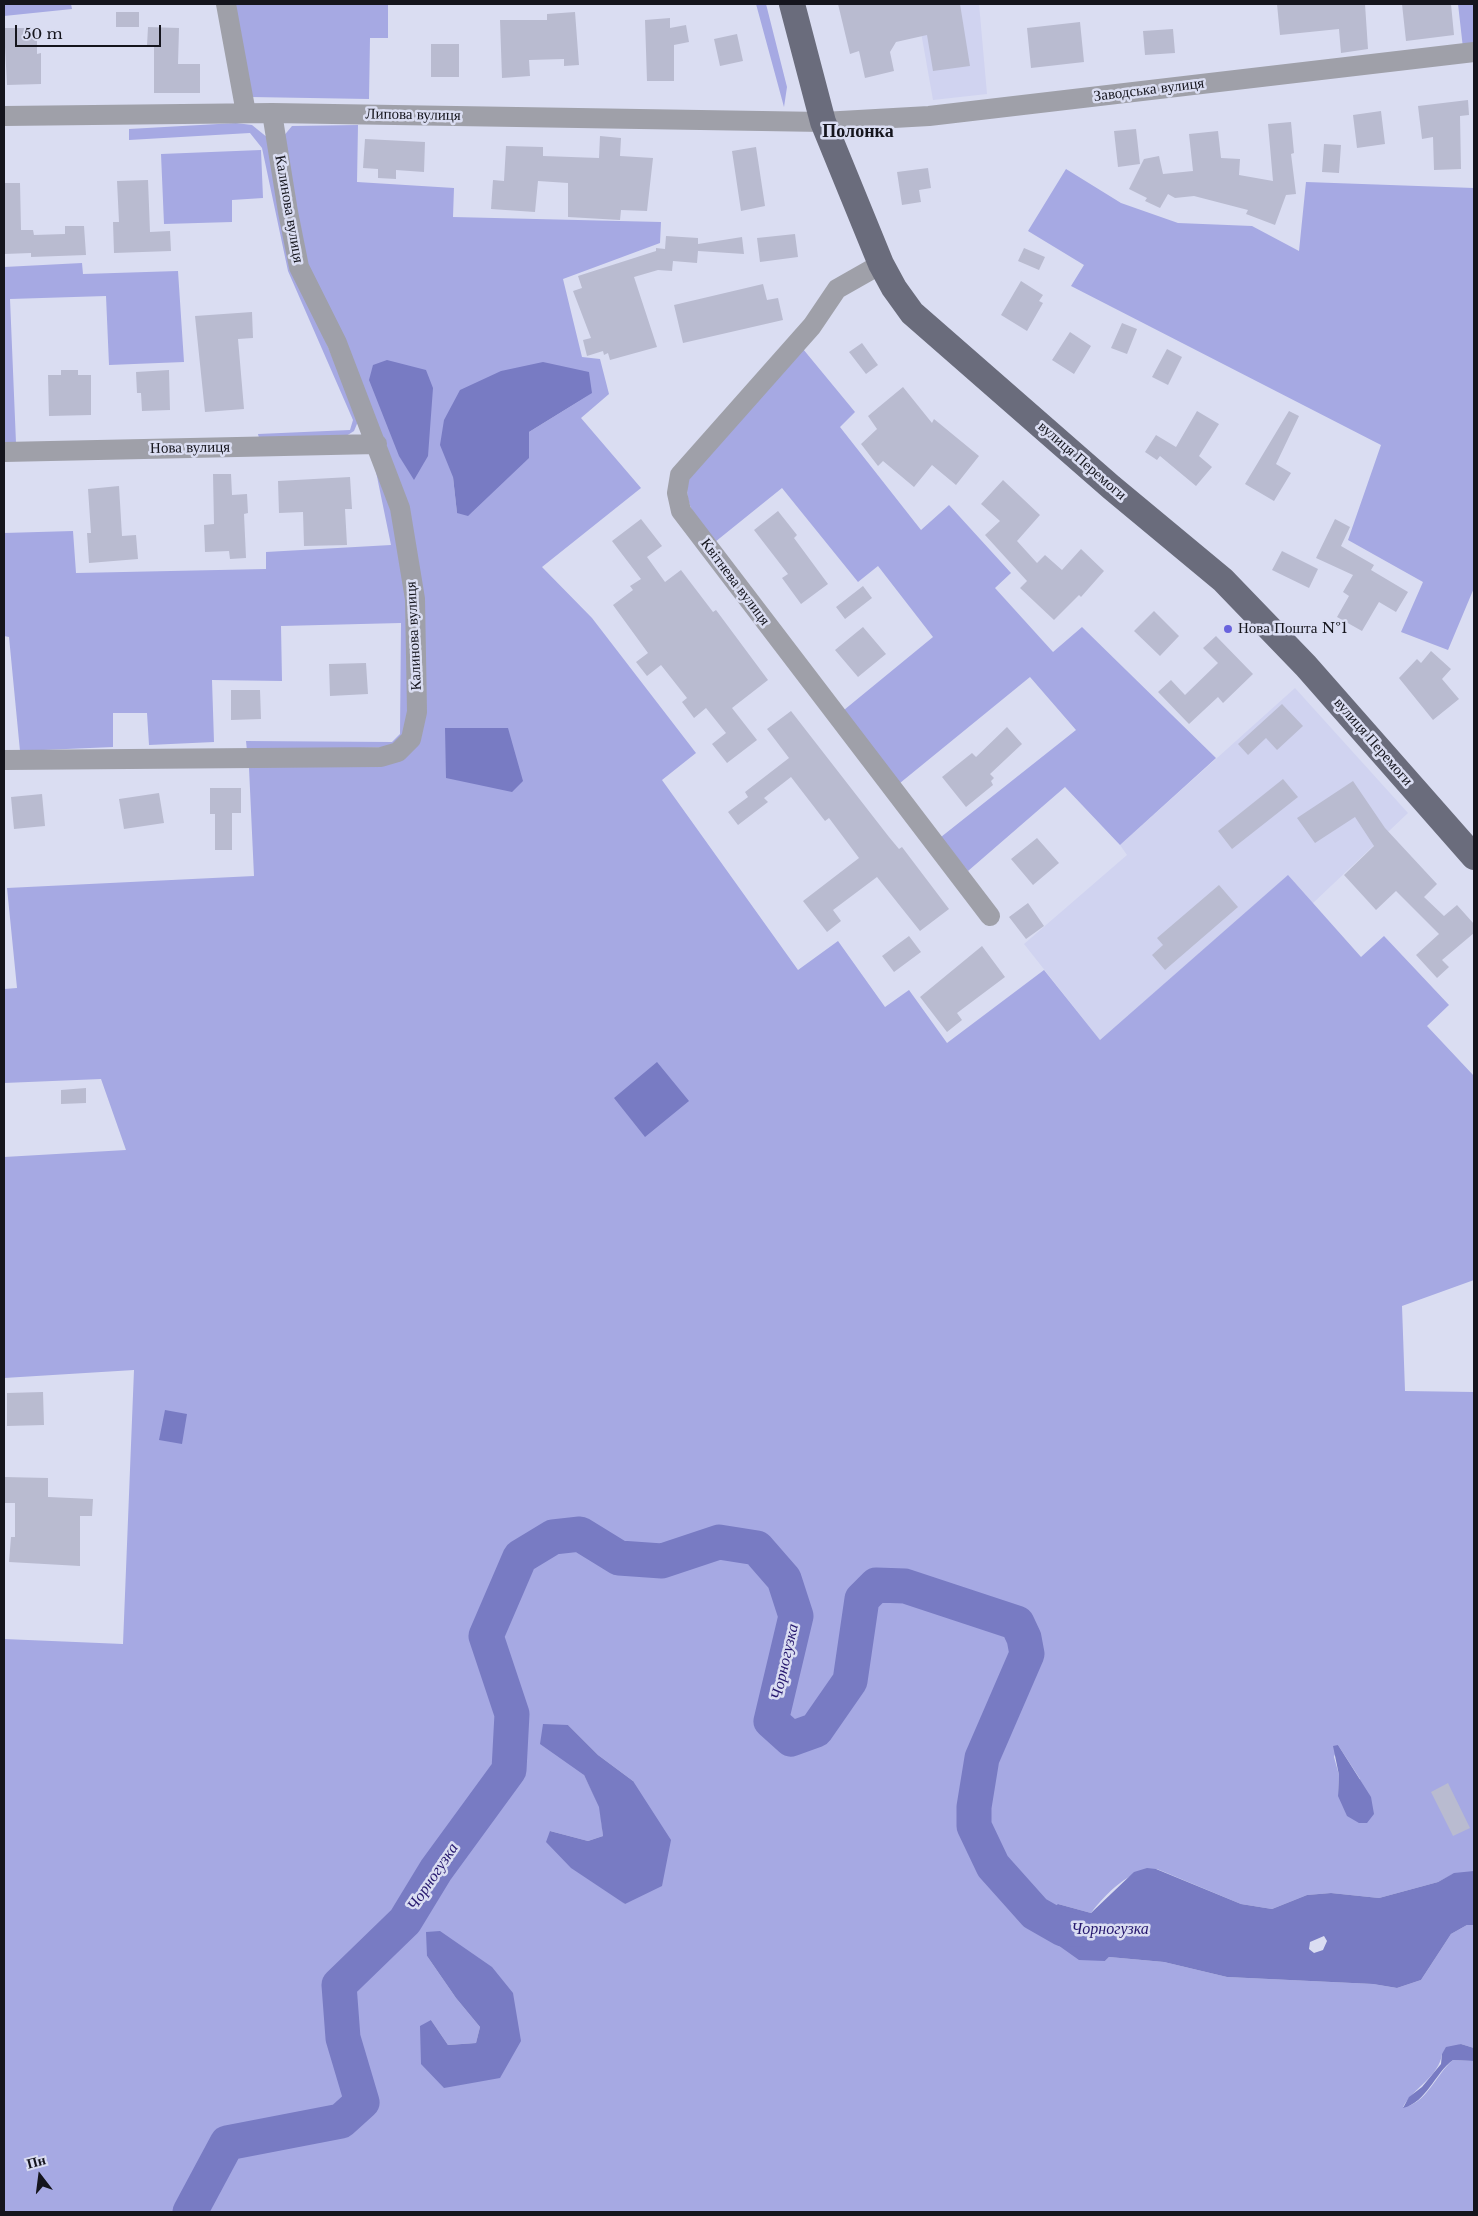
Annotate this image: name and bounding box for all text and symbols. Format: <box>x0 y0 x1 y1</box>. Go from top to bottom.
scale bar <box>18 15 164 47</box>
text: 50 m <box>23 24 63 43</box>
street label: Заводська вулиця <box>1093 74 1205 106</box>
street label: Липова вулиця <box>365 105 461 125</box>
district label: Полонка <box>822 121 894 143</box>
street label: Калинова вулиця <box>271 154 307 264</box>
street label: вулиця Перемоги <box>1034 418 1130 504</box>
street label: Нова вулиця <box>150 438 230 458</box>
street label: Квітнева вулиця <box>696 535 774 629</box>
street label: Калинова вулиця <box>402 581 426 691</box>
place label: Нова Пошта №1 <box>1238 620 1348 638</box>
marker: Нова Пошта №1 <box>1222 623 1234 635</box>
street label: вулиця Перемоги <box>1330 694 1416 790</box>
water label: Чорногузка <box>767 1622 803 1702</box>
water label: Чорногузка <box>403 1840 463 1914</box>
water label: Чорногузка <box>1071 1919 1149 1939</box>
text: Пн <box>25 2150 48 2173</box>
north arrow <box>15 2151 65 2201</box>

